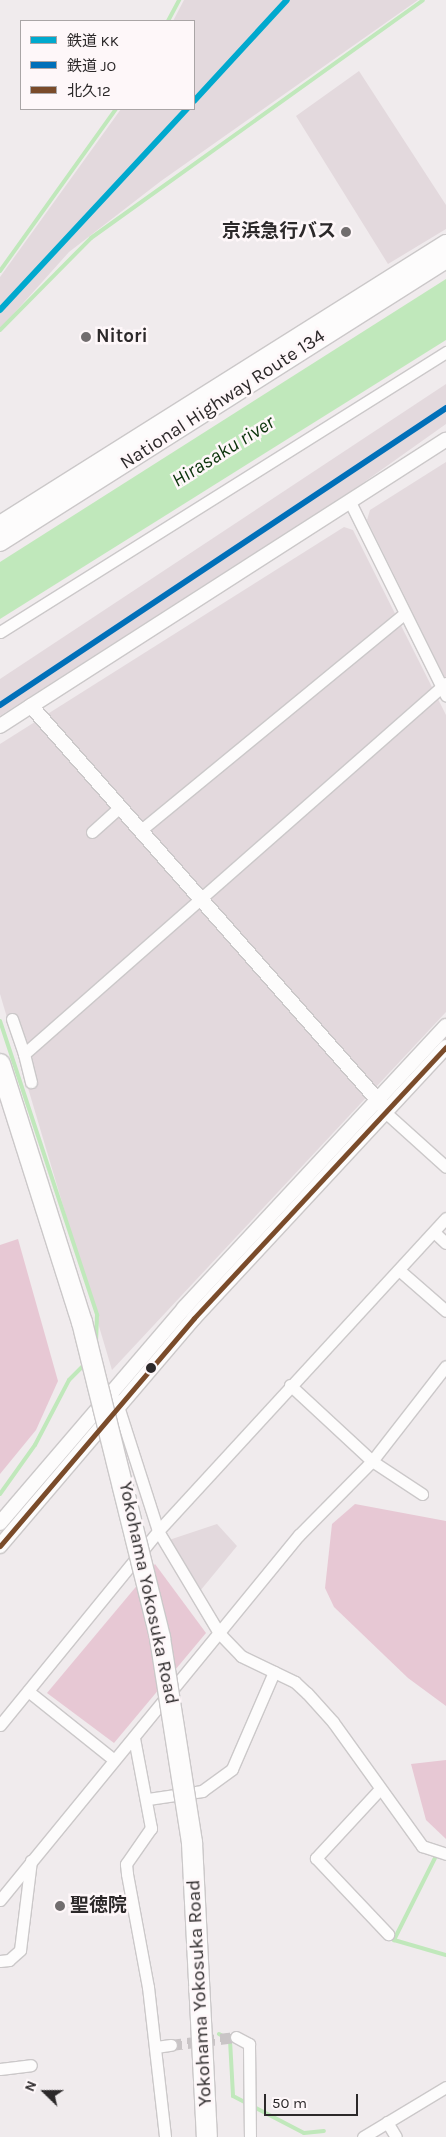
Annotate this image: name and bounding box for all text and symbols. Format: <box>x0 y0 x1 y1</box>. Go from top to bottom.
legend <box>20 20 195 110</box>
text: 鉄道 KK <box>67 32 119 50</box>
text: 鉄道 JO <box>67 57 116 75</box>
text: 北久12 <box>67 82 111 100</box>
place label: 京浜急行バス <box>222 221 336 243</box>
marker: 京浜急行バス <box>340 226 352 238</box>
street label: National Highway Route 134 <box>116 325 330 475</box>
place label: Nitori <box>96 326 148 348</box>
marker: Nitori <box>80 331 92 343</box>
water label: Hirasaku river <box>167 410 279 492</box>
unlabelled marker <box>146 1363 156 1373</box>
street label: Yokohama Yokosuka Road <box>113 1480 183 1706</box>
street label: Yokohama Yokosuka Road <box>183 1879 217 2107</box>
place label: 聖徳院 <box>70 1895 127 1917</box>
marker: 聖徳院 <box>54 1900 66 1912</box>
north arrow <box>20 2067 70 2117</box>
text: N <box>21 2078 40 2094</box>
scale bar <box>266 2084 360 2116</box>
text: 50 m <box>272 2094 307 2112</box>

